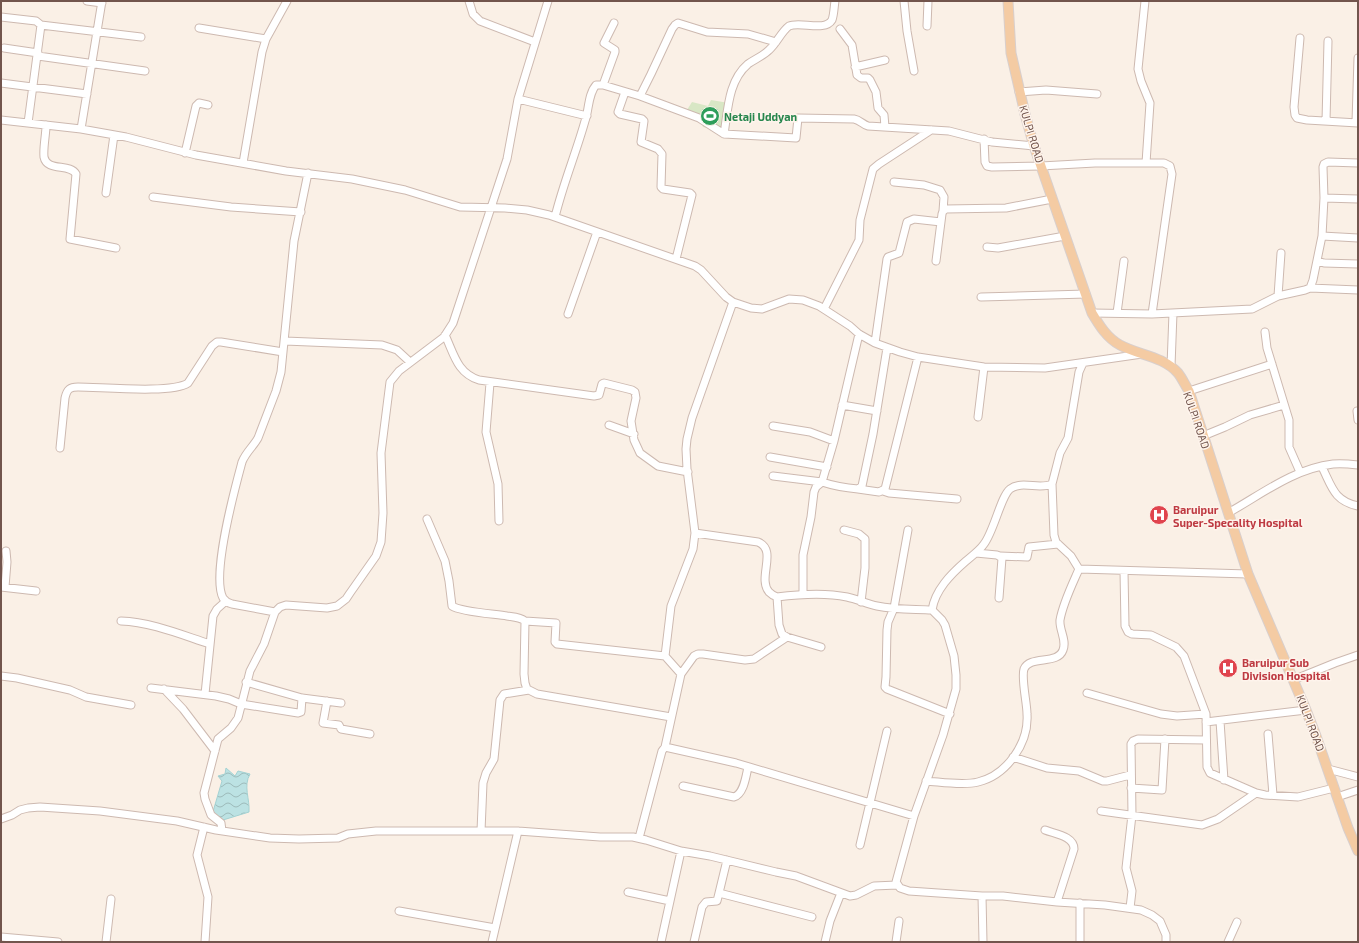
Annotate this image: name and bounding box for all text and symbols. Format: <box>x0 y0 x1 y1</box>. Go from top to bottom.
street label: KULPI ROAD <box>1017 104 1047 164</box>
sports icon: Netaji Uddyan <box>699 105 721 127</box>
place label: Netaji Uddyan <box>724 110 797 124</box>
street label: KULPI ROAD <box>1181 390 1213 450</box>
place label: Baruipur Super-Specality Hospital <box>1173 503 1303 530</box>
hospital icon: Baruipur Super-Specality Hospital <box>1148 504 1170 526</box>
place label: Baruipur Sub Division Hospital <box>1242 656 1331 682</box>
hospital icon: Baruipur Sub Division Hospital <box>1217 657 1239 679</box>
street label: KULPI ROAD <box>1294 693 1328 753</box>

